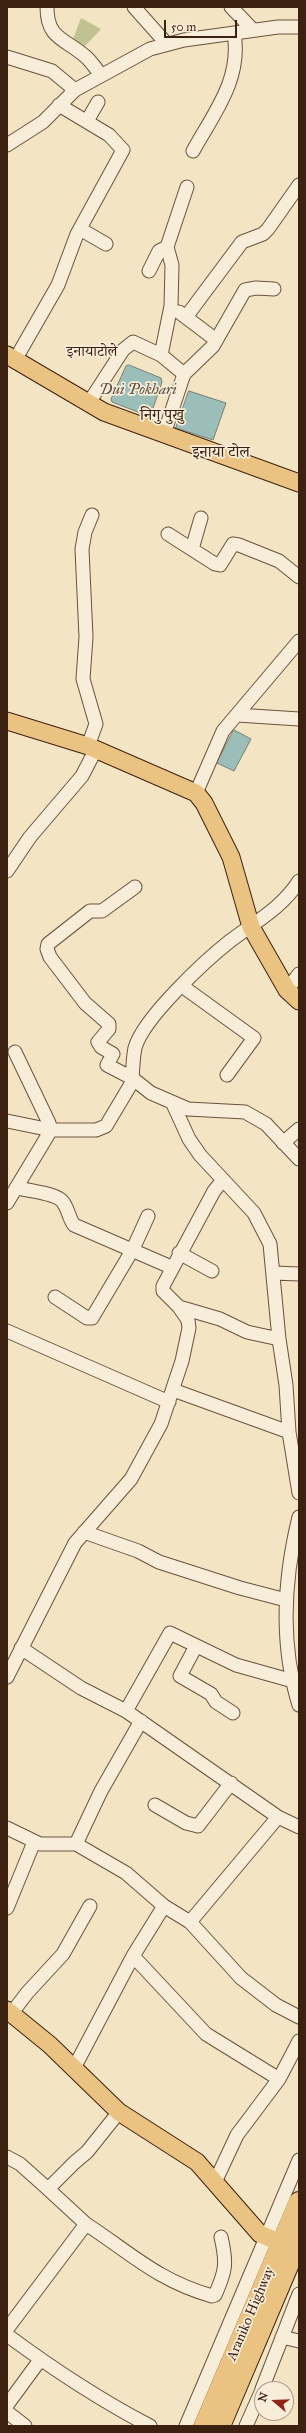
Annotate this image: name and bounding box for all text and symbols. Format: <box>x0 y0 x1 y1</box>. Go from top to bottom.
scale bar <box>166 12 239 38</box>
text: 50 m <box>171 20 196 34</box>
district label: इनायाटोले <box>67 343 117 361</box>
water label: Dui Pokhari <box>99 381 177 399</box>
district label: निगु पुखु <box>140 406 184 426</box>
district label: इनाया टोल <box>192 443 250 463</box>
street label: Araniko Highway <box>224 2265 278 2363</box>
north arrow <box>254 2381 294 2421</box>
text: N <box>255 2391 271 2404</box>

